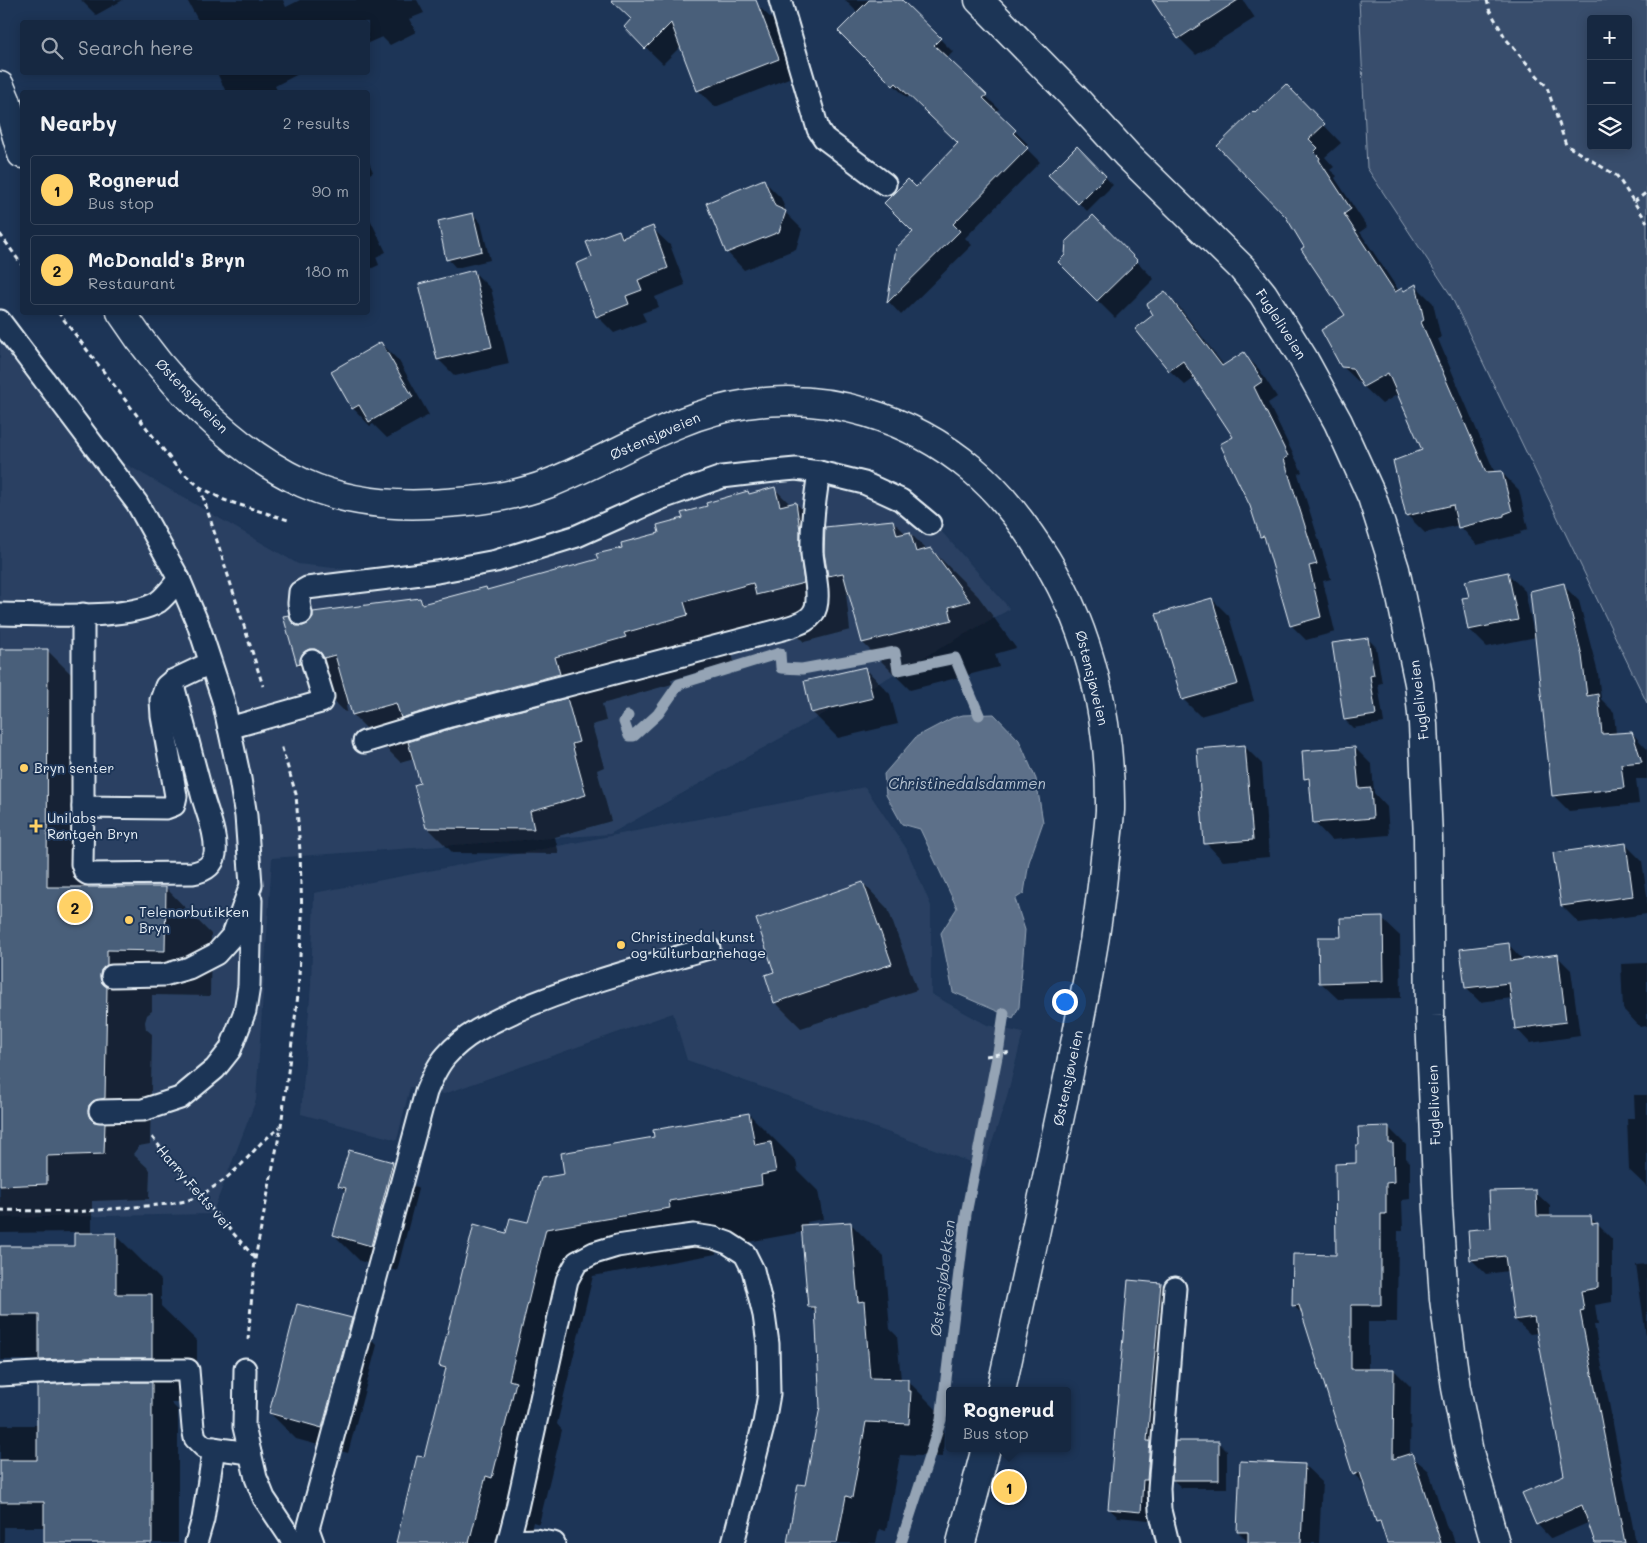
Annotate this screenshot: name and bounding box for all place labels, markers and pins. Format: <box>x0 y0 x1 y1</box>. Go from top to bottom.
place label: Bryn senter <box>34 758 114 777</box>
marker: Bryn senter <box>18 762 30 774</box>
place label: Unilabs Røntgen Bryn <box>47 808 138 843</box>
marker: Unilabs Røntgen Bryn <box>29 819 43 833</box>
pin: 2 <box>59 888 91 926</box>
place label: Telenorbutikken Bryn <box>139 902 249 937</box>
marker: Telenorbutikken Bryn <box>123 914 135 926</box>
place label: Christinedal kunst og kulturbarnehage <box>631 927 766 962</box>
marker: Christinedal kunst og kulturbarnehage <box>615 939 627 951</box>
pin: 1 <box>993 1468 1025 1506</box>

